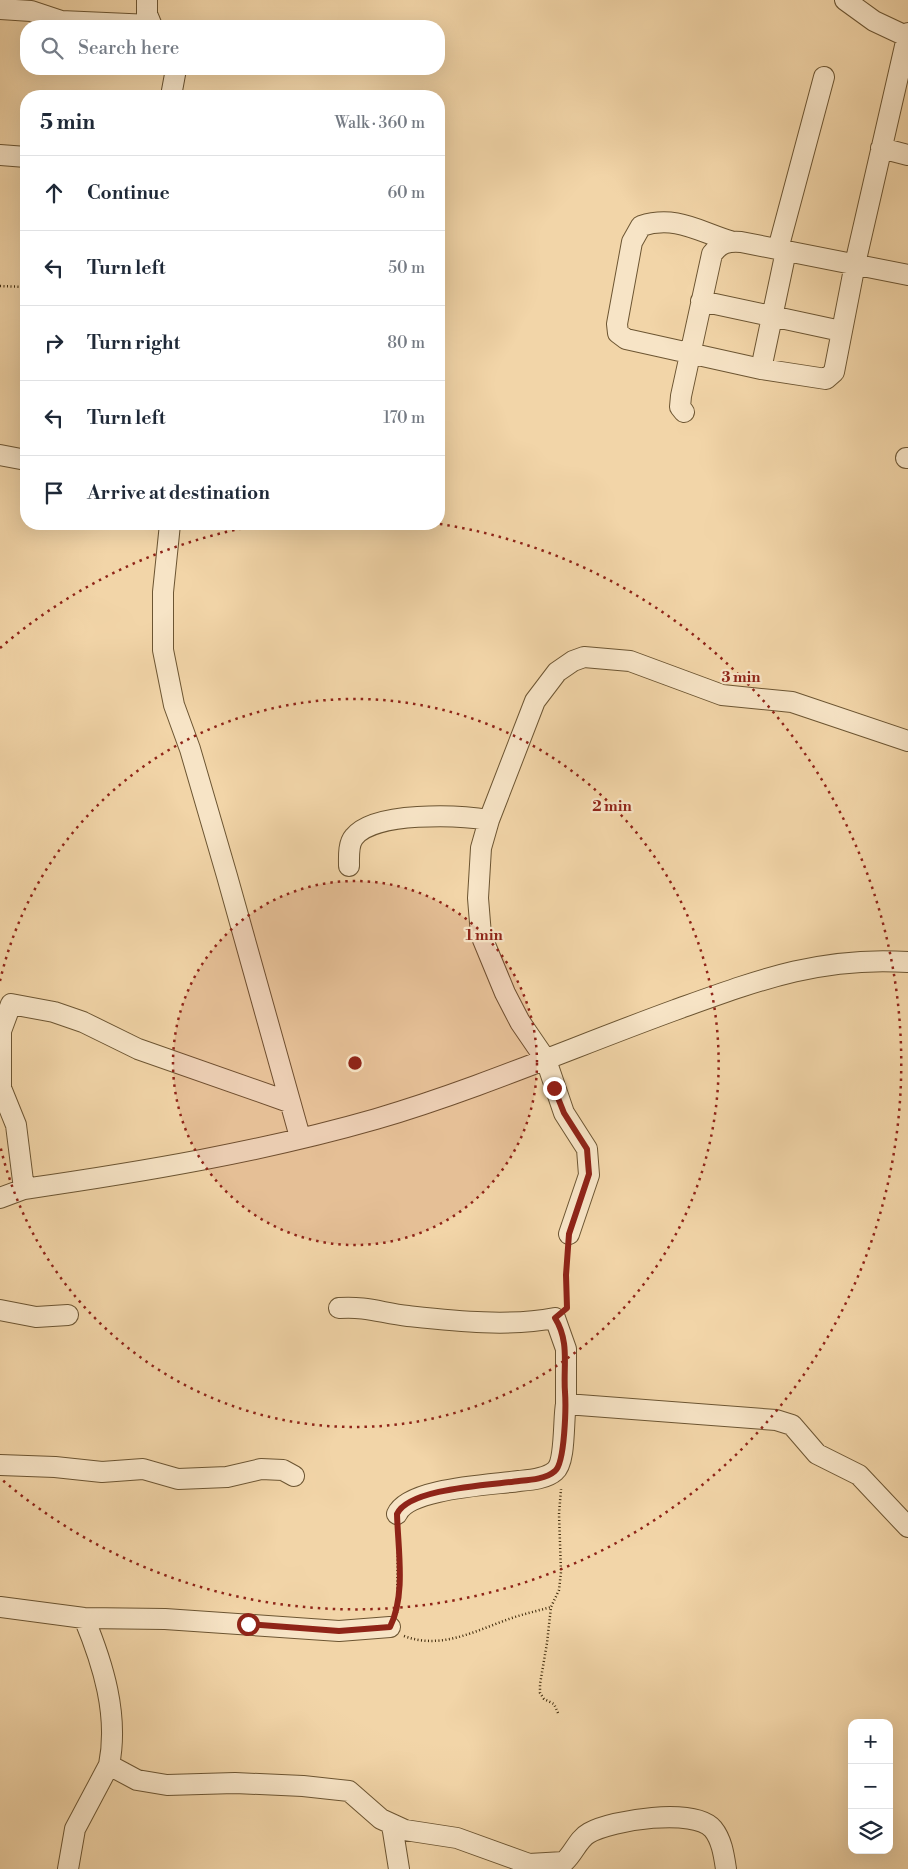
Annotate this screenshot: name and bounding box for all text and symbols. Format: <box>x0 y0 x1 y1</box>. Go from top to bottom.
search box <box>20 20 445 75</box>
icon: search <box>38 34 66 62</box>
text: Search here <box>78 36 179 60</box>
text: 5 min <box>40 110 95 136</box>
text: Walk · 360 m <box>335 113 425 133</box>
icon: ahead <box>40 179 68 207</box>
text: Continue <box>87 181 170 205</box>
text: 60 m <box>387 183 425 203</box>
icon: left <box>40 254 68 282</box>
text: Turn left <box>87 256 166 280</box>
text: 50 m <box>388 258 425 278</box>
icon: right <box>40 329 68 357</box>
text: Turn right <box>87 331 180 355</box>
text: 80 m <box>387 333 425 353</box>
icon: left <box>40 404 68 432</box>
text: Turn left <box>87 406 166 430</box>
text: 170 m <box>383 408 425 428</box>
icon: arrive <box>40 479 68 507</box>
text: Arrive at destination <box>87 481 270 505</box>
text: 3 min <box>721 668 761 687</box>
text: 2 min <box>592 797 632 816</box>
text: 1 min <box>465 926 503 945</box>
centre of rings <box>346 1054 364 1072</box>
route end <box>543 1077 566 1100</box>
route start <box>237 1613 260 1636</box>
map controls <box>848 1719 893 1854</box>
button: + <box>848 1719 893 1764</box>
button: − <box>848 1764 893 1809</box>
button: layers <box>848 1809 893 1854</box>

